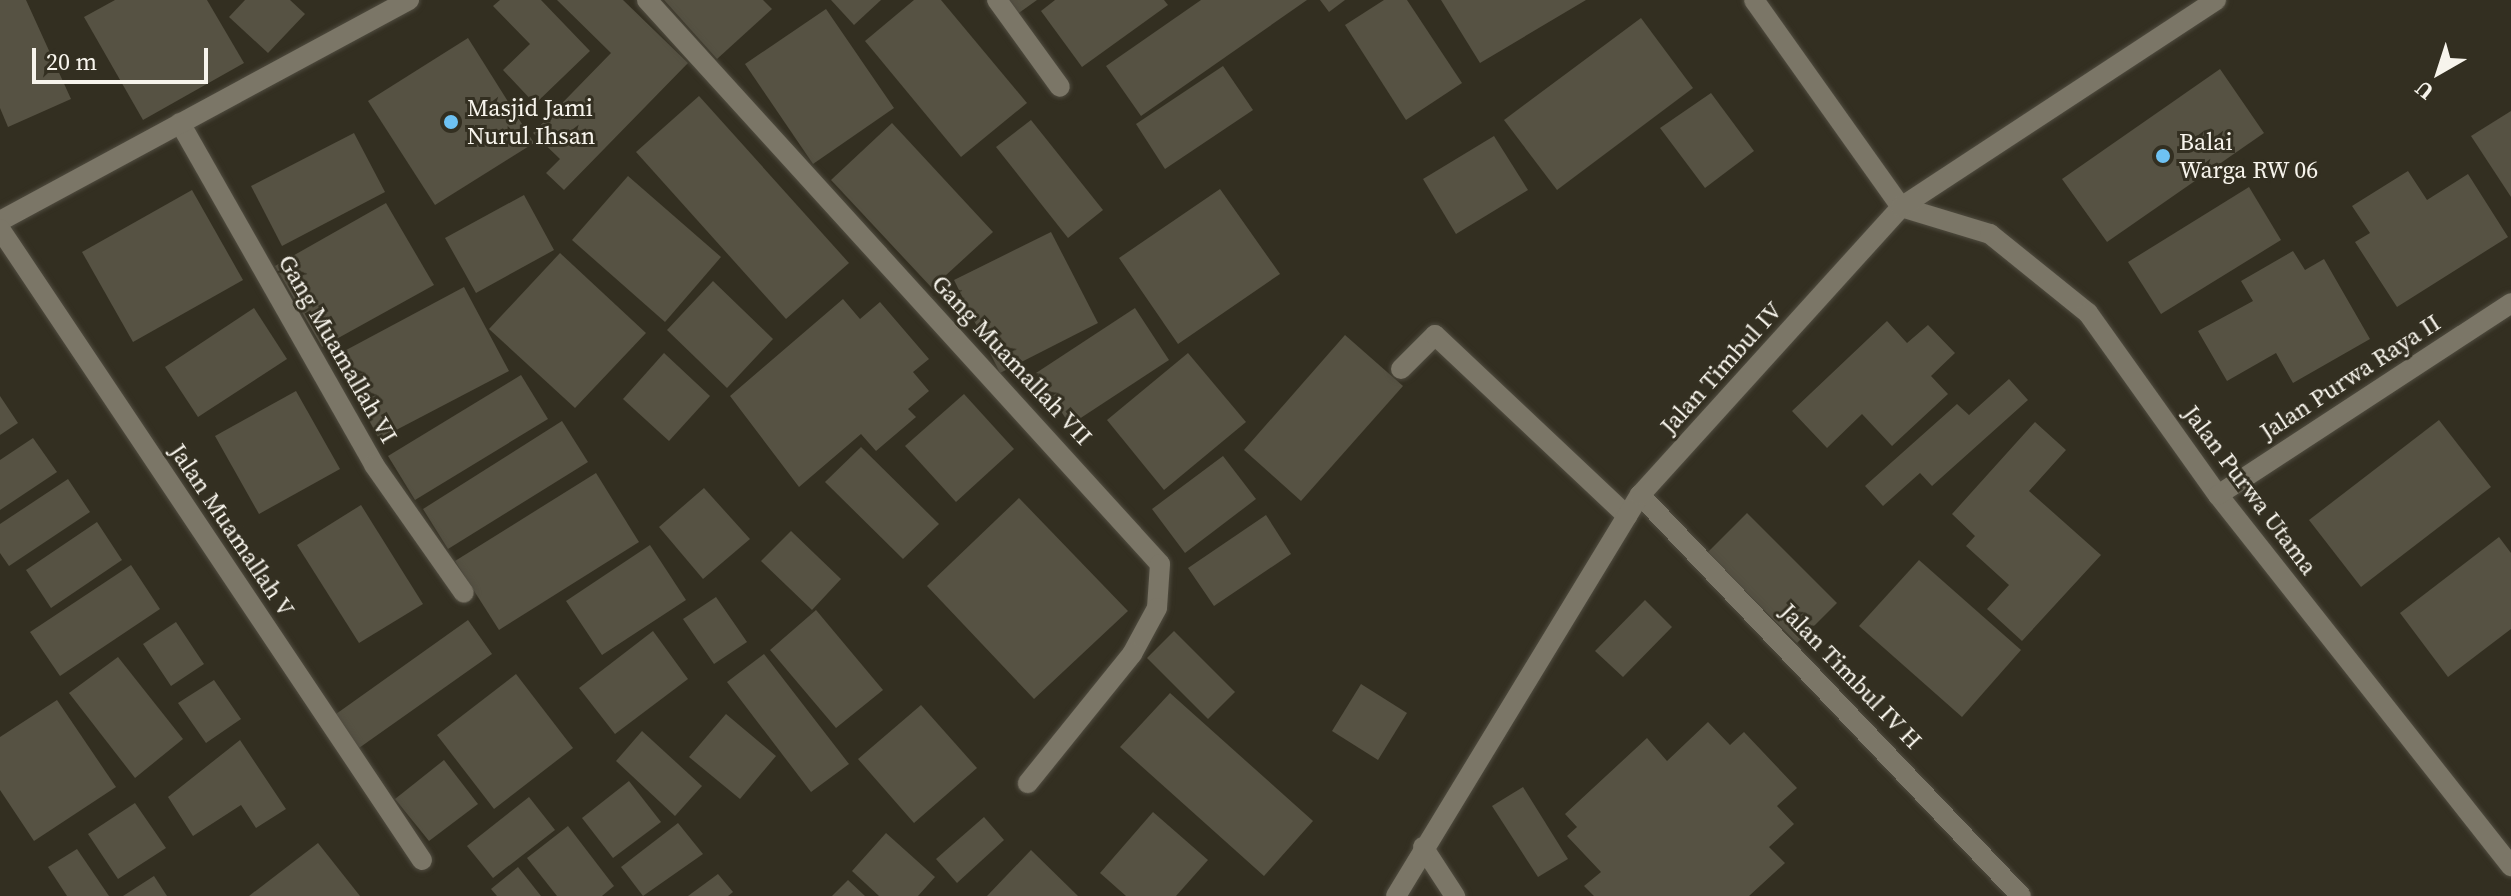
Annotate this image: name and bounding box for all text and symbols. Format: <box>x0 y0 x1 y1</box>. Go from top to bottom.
scale bar <box>36 32 212 82</box>
north arrow <box>2399 32 2479 112</box>
text: 20 m <box>46 45 97 78</box>
text: U <box>2408 74 2440 107</box>
place label: Masjid Jami Nurul Ihsan <box>467 94 595 150</box>
marker: Masjid Jami Nurul Ihsan <box>442 113 460 131</box>
place label: Balai Warga RW 06 <box>2179 128 2319 184</box>
marker: Balai Warga RW 06 <box>2154 147 2172 165</box>
street label: Gang Muamallah VI <box>272 249 404 449</box>
street label: Gang Muamallah VII <box>926 269 1098 451</box>
street label: Jalan Timbul IV <box>1654 296 1788 440</box>
street label: Jalan Purwa Raya II <box>2254 308 2446 446</box>
street label: Jalan Purwa Utama <box>2177 400 2323 580</box>
street label: Jalan Muamallah V <box>163 438 301 622</box>
street label: Jalan Timbul IV H <box>1774 597 1928 755</box>

